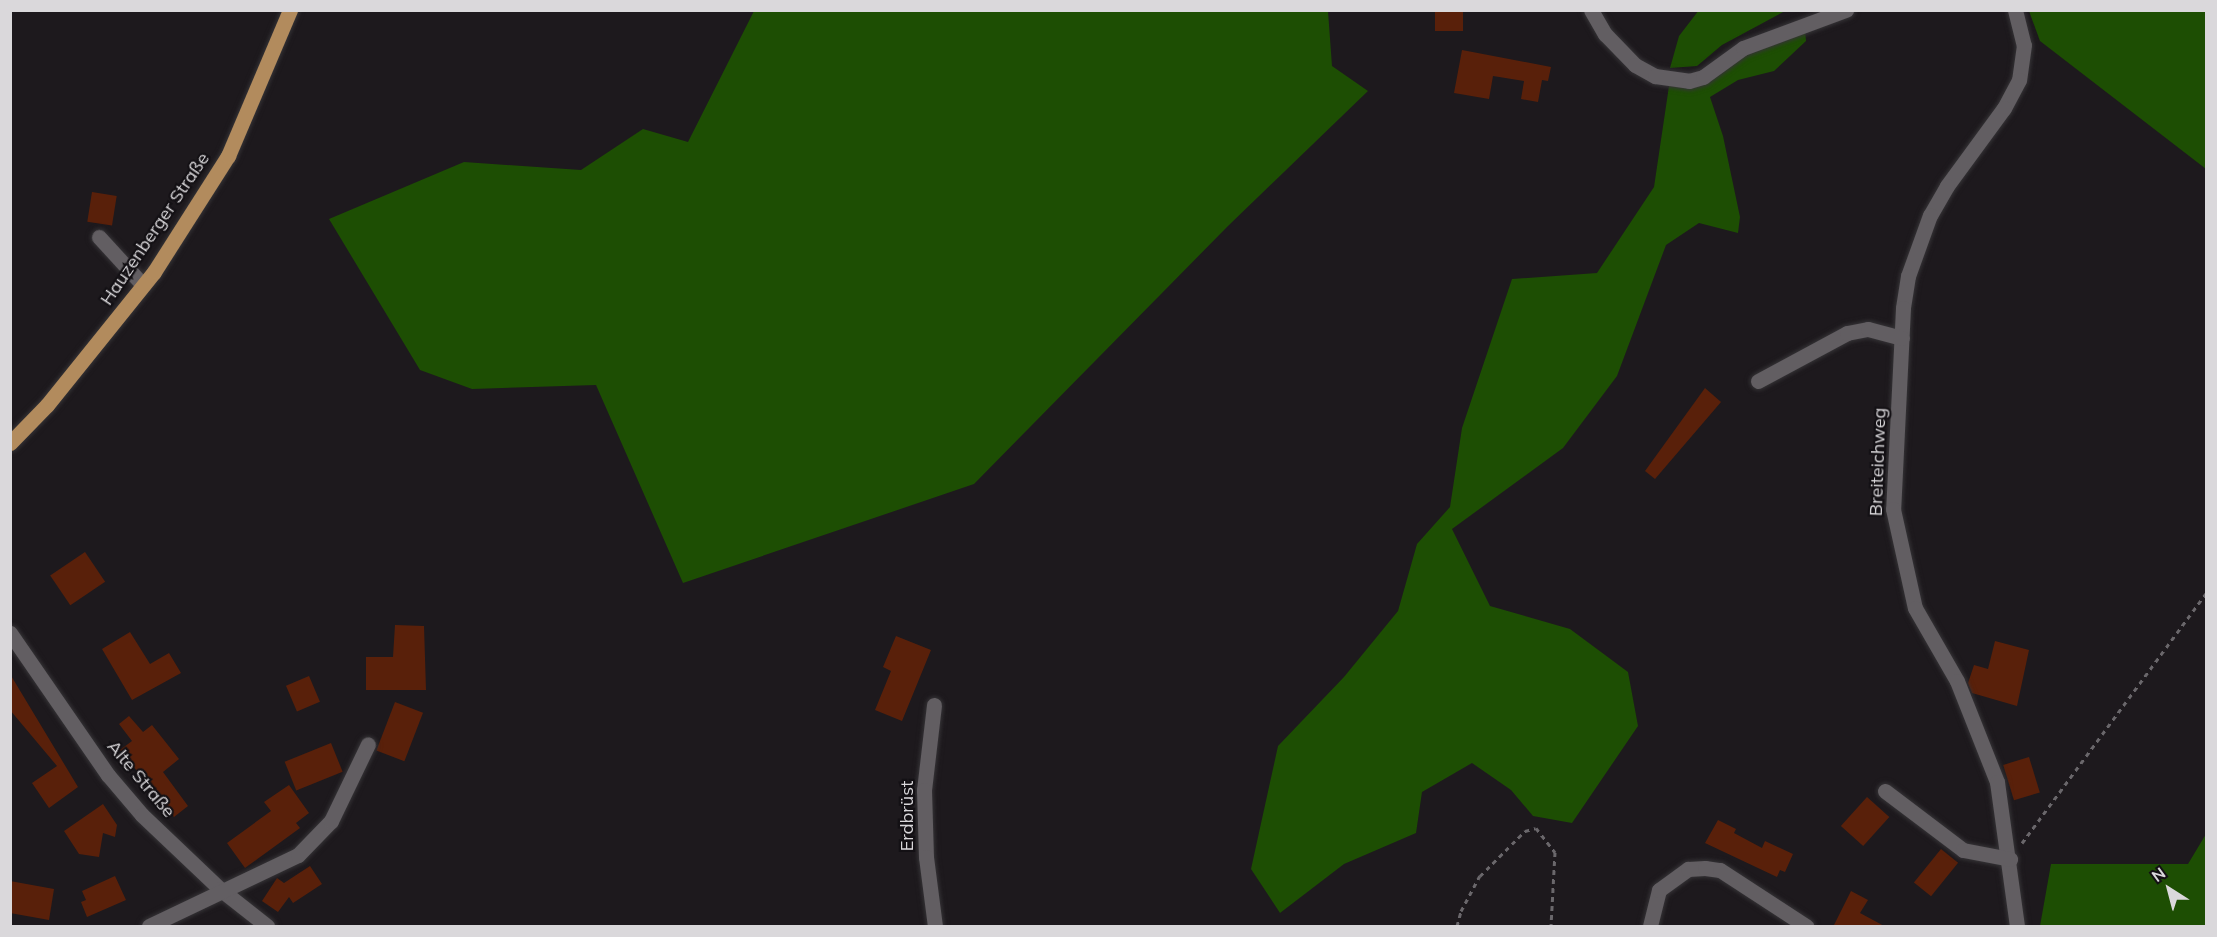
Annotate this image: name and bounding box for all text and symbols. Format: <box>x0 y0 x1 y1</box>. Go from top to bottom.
street label: Hauzenberger Straße <box>96 149 214 309</box>
street label: Breiteichweg <box>1865 407 1891 517</box>
street label: Alte Straße <box>102 736 180 822</box>
street label: Erdbrüst <box>896 781 918 851</box>
north arrow <box>2139 859 2199 919</box>
text: N <box>2148 863 2169 886</box>

